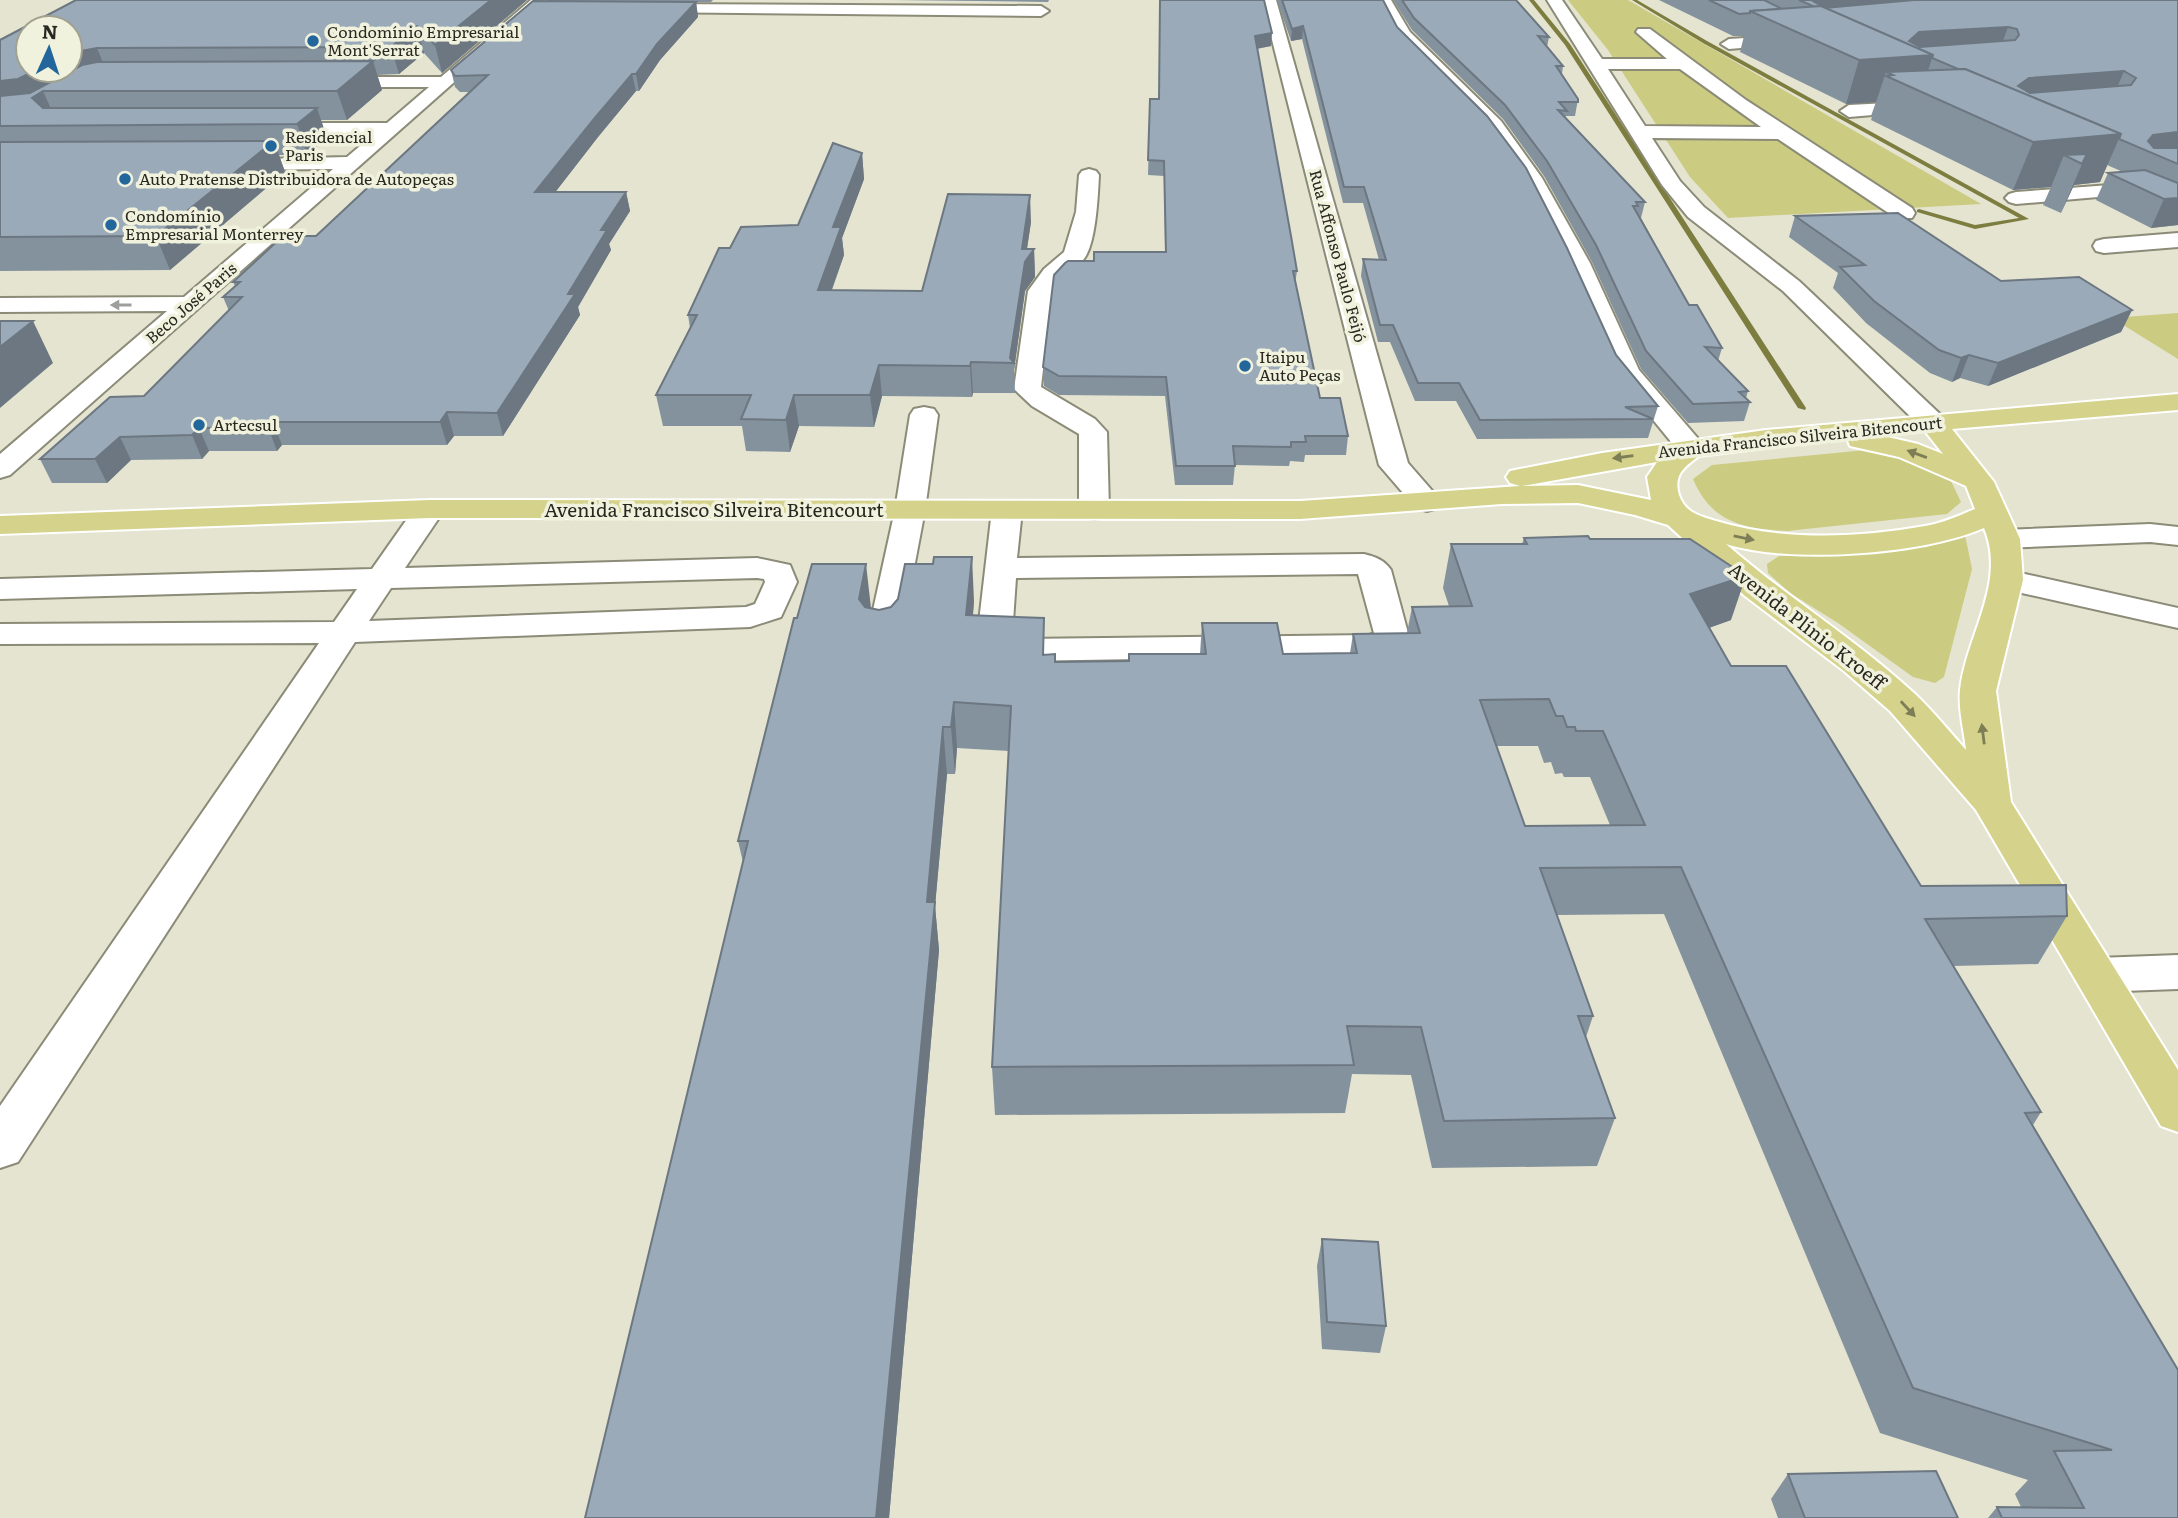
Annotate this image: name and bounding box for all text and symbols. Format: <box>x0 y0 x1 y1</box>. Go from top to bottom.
north arrow <box>14 14 84 84</box>
text: N <box>41 17 59 45</box>
place label: Condomínio Empresarial Mont'Serrat <box>327 19 519 61</box>
marker: Condomínio Empresarial Mont'Serrat <box>305 33 321 49</box>
place label: Residencial Paris <box>285 124 372 166</box>
marker: Residencial Paris <box>263 138 279 154</box>
place label: Auto Pratense Distribuidora de Autopeças <box>139 166 454 190</box>
street label: Rua Affonso Paulo Feijó <box>1304 167 1374 345</box>
marker: Auto Pratense Distribuidora de Autopeças <box>117 171 133 187</box>
place label: Condomínio Empresarial Monterrey <box>125 203 304 245</box>
marker: Condomínio Empresarial Monterrey <box>103 217 119 233</box>
street label: Beco José Paris <box>140 256 241 349</box>
one-way arrow <box>110 299 132 310</box>
place label: Itaipu Auto Peças <box>1259 344 1340 386</box>
marker: Itaipu Auto Peças <box>1237 358 1253 374</box>
street label: Avenida Francisco Silveira Bitencourt <box>1657 409 1944 463</box>
place label: Artecsul <box>213 412 277 436</box>
marker: Artecsul <box>191 417 207 433</box>
one-way arrow <box>1906 448 1927 459</box>
one-way arrow <box>1612 452 1634 463</box>
street label: Avenida Francisco Silveira Bitencourt <box>544 495 884 523</box>
one-way arrow <box>1733 533 1755 544</box>
street label: Avenida Plínio Kroeff <box>1723 555 1893 696</box>
one-way arrow <box>1900 700 1916 718</box>
one-way arrow <box>1977 723 1988 745</box>

